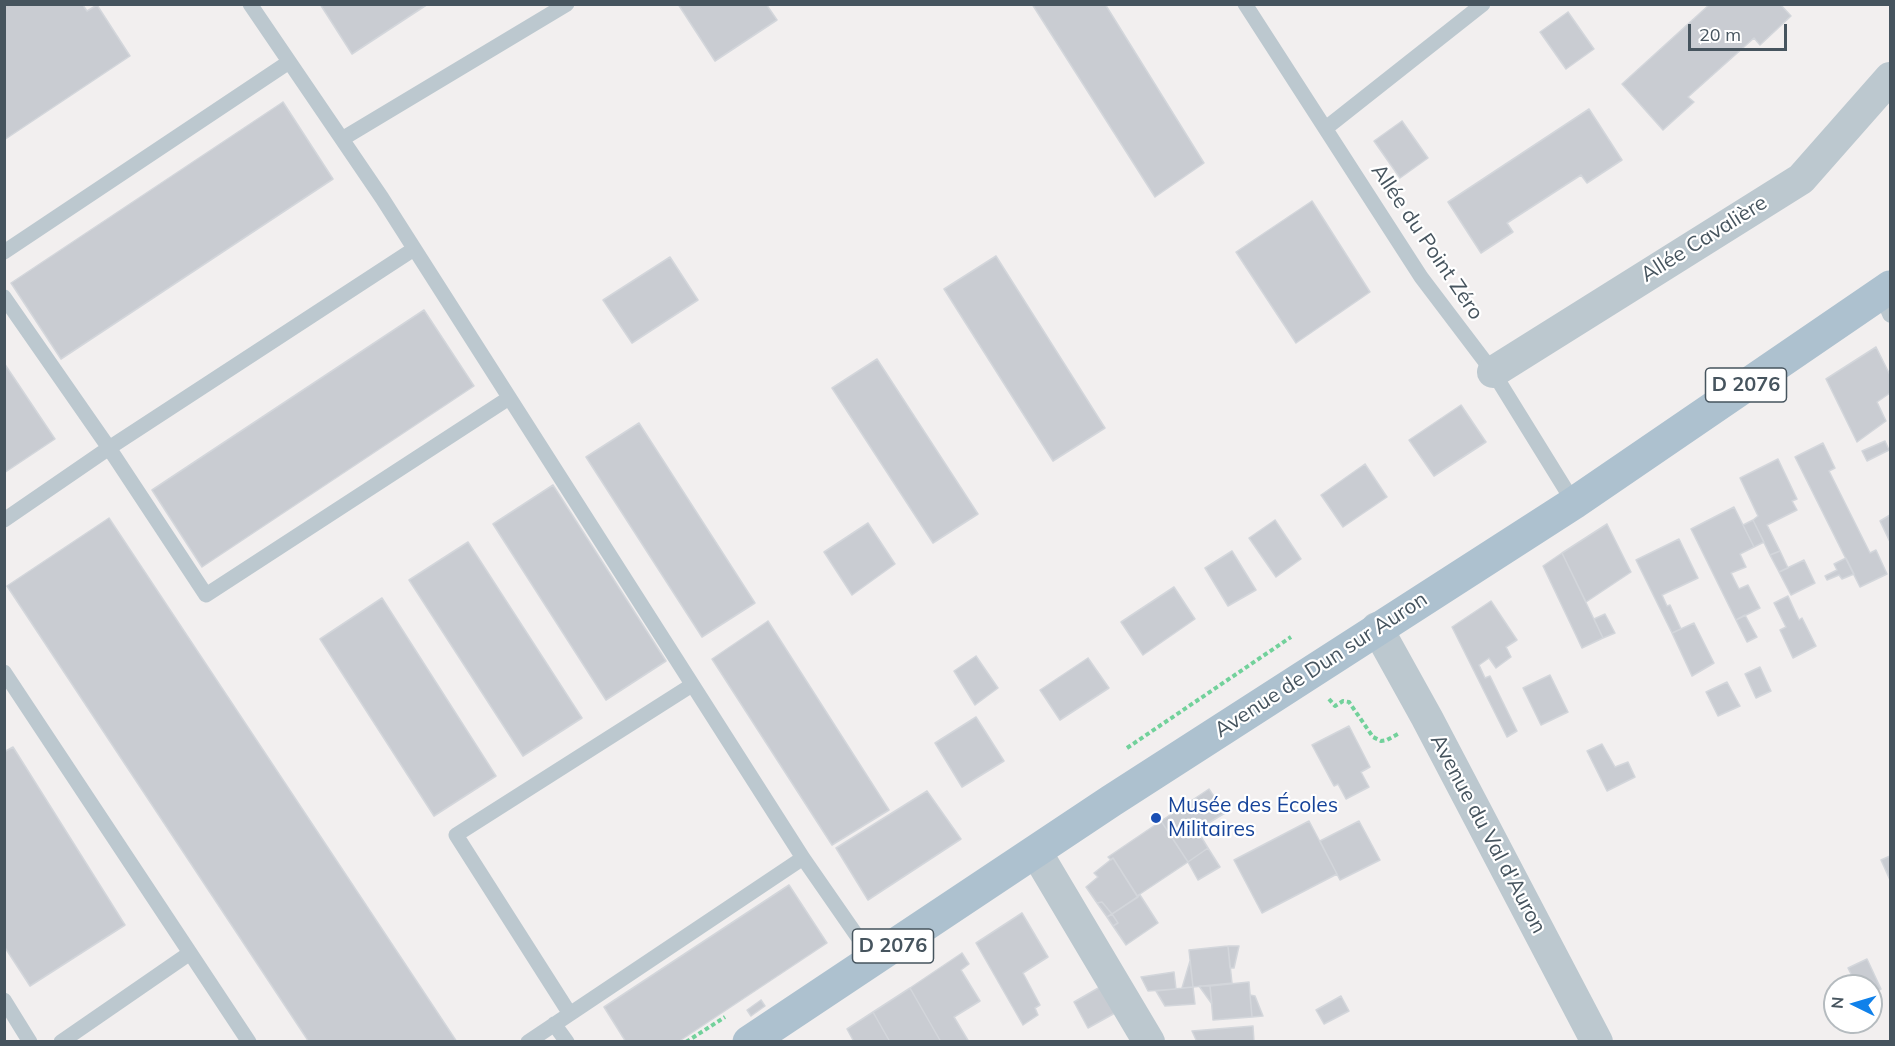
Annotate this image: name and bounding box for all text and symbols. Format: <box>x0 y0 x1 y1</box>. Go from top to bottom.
scale bar <box>1691 12 1790 50</box>
text: 20 m <box>1699 23 1741 46</box>
street label: Allée du Point Zéro <box>1366 159 1488 325</box>
street label: Allée Cavalière <box>1636 190 1772 288</box>
road number: D 2076 <box>1706 368 1786 402</box>
street label: Avenue de Dun sur Auron <box>1210 587 1432 743</box>
street label: Avenue du Val d'Auron <box>1425 730 1551 938</box>
place label: Musée des Écoles Militaires <box>1168 793 1338 843</box>
marker: Musée des Écoles Militaires <box>1149 811 1163 825</box>
road number: D 2076 <box>852 929 934 963</box>
north arrow <box>1823 974 1883 1034</box>
text: N <box>1827 996 1848 1010</box>

